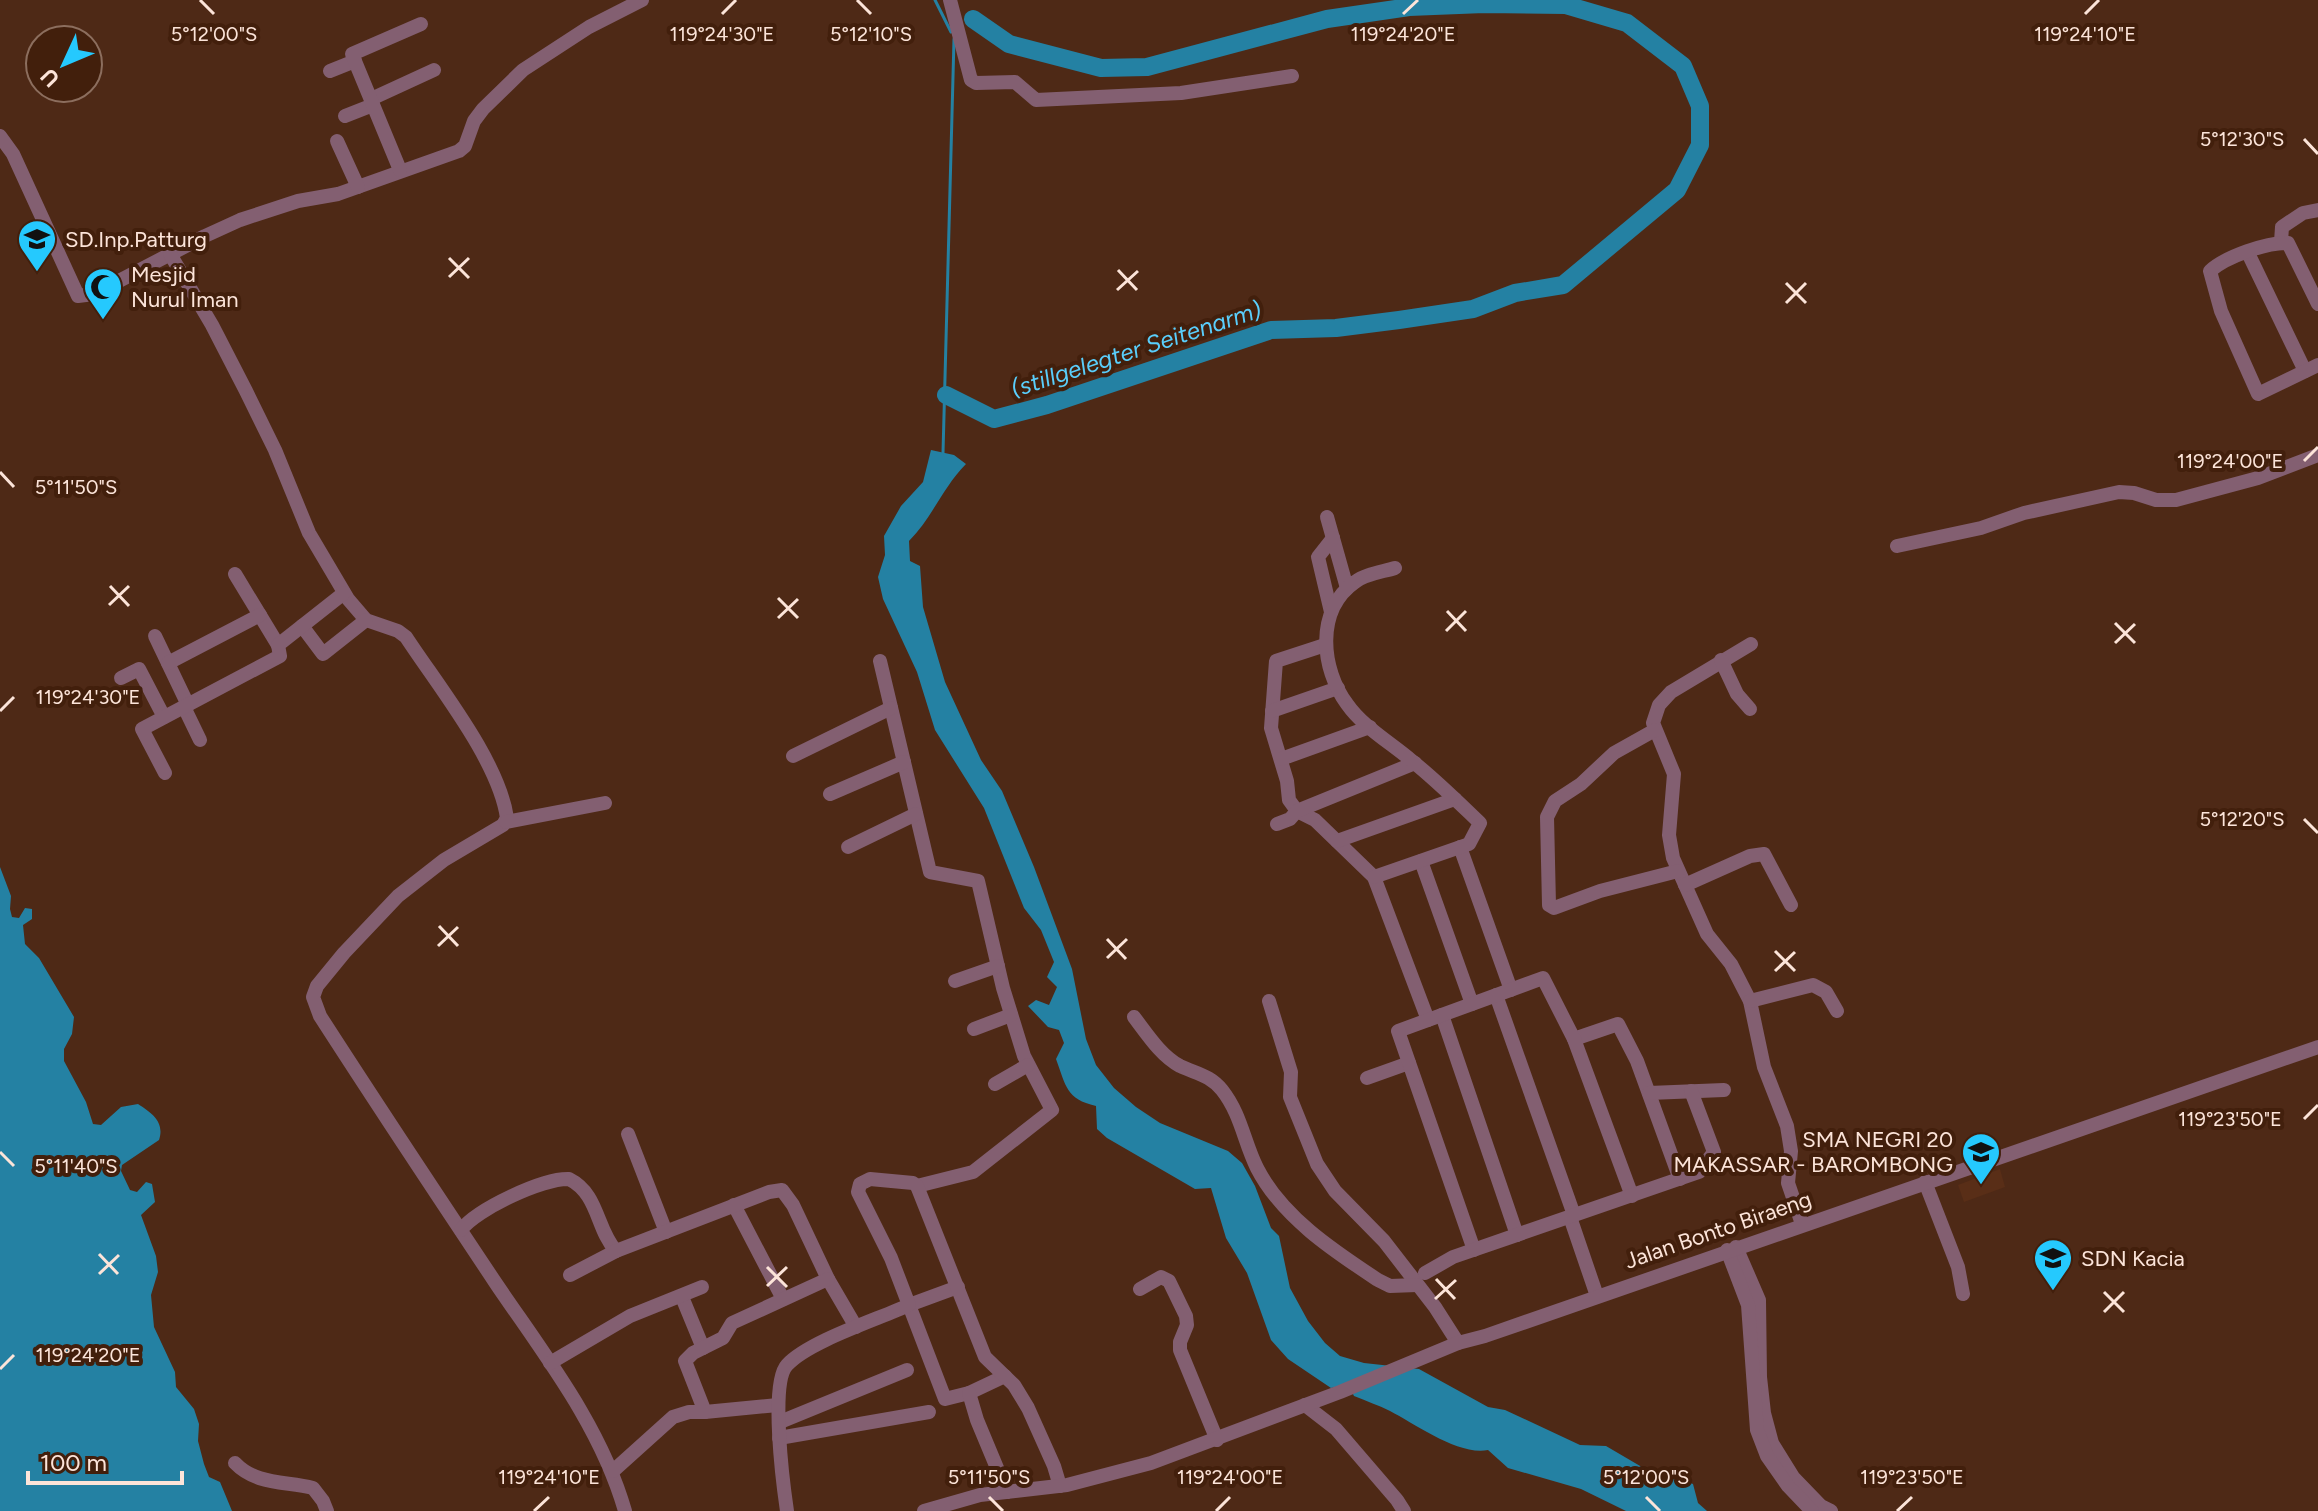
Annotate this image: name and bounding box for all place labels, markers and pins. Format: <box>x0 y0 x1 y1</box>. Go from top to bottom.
school or university icon: SD.Inp.Patturg <box>16 218 58 273</box>
place label: SD.Inp.Patturg <box>65 226 207 253</box>
place label: Mesjid Nurul Iman <box>131 261 238 313</box>
mosque icon: Mesjid Nurul Iman <box>82 266 124 321</box>
place label: SMA NEGRI 20 MAKASSAR - BAROMBONG <box>1673 1126 1953 1178</box>
school or university icon: SMA NEGRI 20 MAKASSAR - BAROMBONG <box>1960 1131 2002 1186</box>
school or university icon: SDN Kacia <box>2032 1237 2074 1292</box>
place label: SDN Kacia <box>2081 1245 2185 1272</box>

